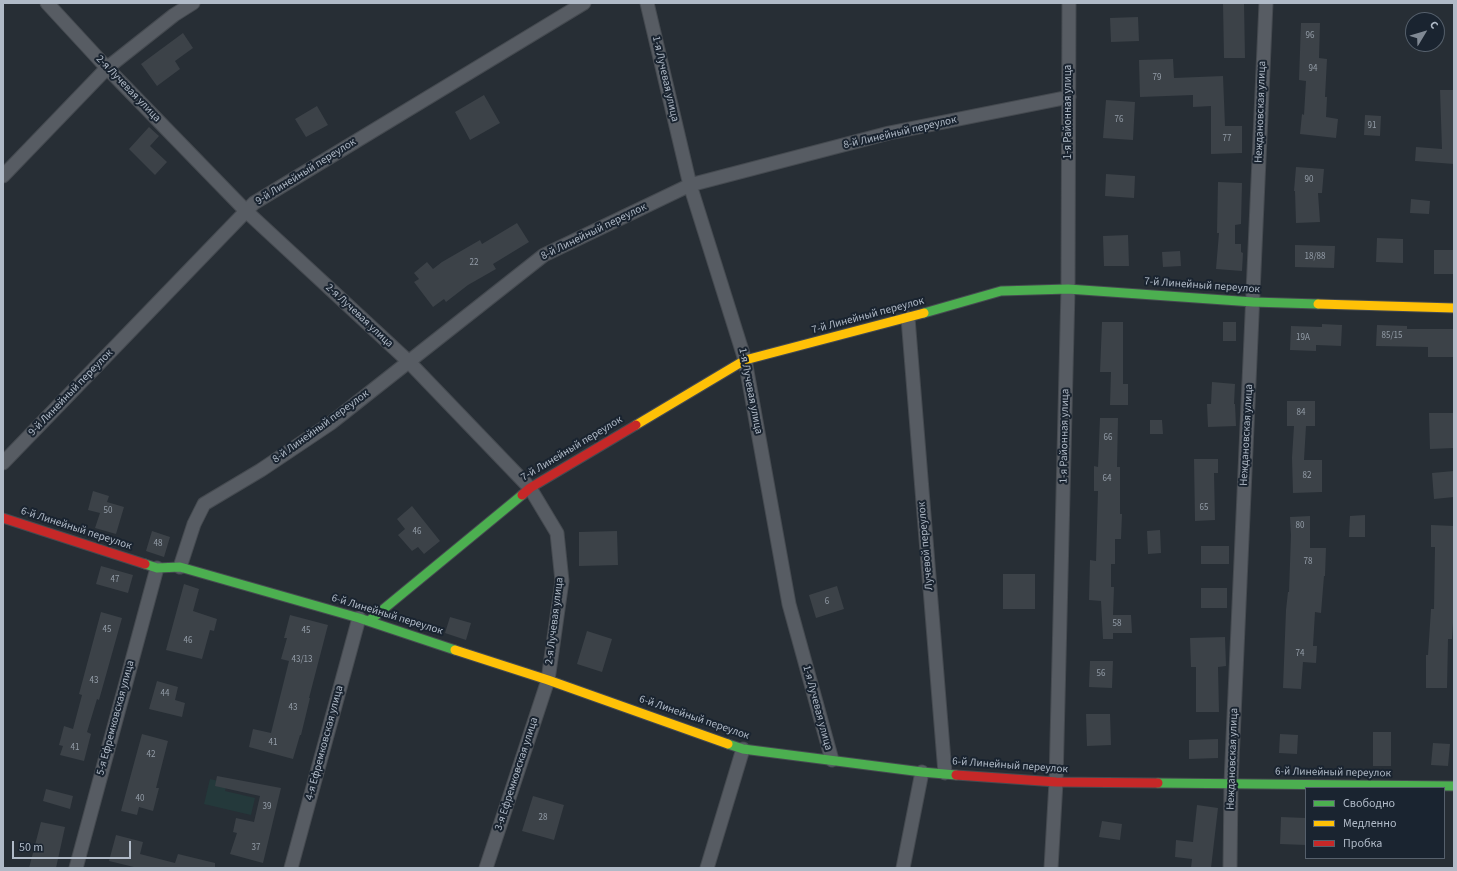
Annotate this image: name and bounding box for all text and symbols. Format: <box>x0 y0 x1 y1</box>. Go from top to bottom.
north arrow <box>1405 12 1445 52</box>
text: С <box>1426 18 1442 32</box>
house number: 96 <box>1306 31 1314 41</box>
street label: 1-я Лучевая улица <box>649 35 681 123</box>
street label: 2-я Лучевая улица <box>93 53 163 125</box>
street label: Неждановская улица <box>1253 61 1269 163</box>
house number: 94 <box>1309 64 1317 74</box>
street label: 1-я Районная улица <box>1062 65 1076 159</box>
house number: 79 <box>1153 73 1161 83</box>
street label: 8-й Линейный переулок <box>842 114 958 152</box>
house number: 76 <box>1115 115 1123 125</box>
house number: 91 <box>1368 121 1376 131</box>
house number: 77 <box>1223 134 1231 144</box>
street label: 9-й Линейный переулок <box>253 136 359 208</box>
house number: 90 <box>1305 175 1313 185</box>
street label: 8-й Линейный переулок <box>539 201 649 263</box>
house number: 18/88 <box>1304 252 1326 262</box>
house number: 22 <box>470 258 478 268</box>
street label: 7-й Линейный переулок <box>1144 275 1260 297</box>
street label: 2-я Лучевая улица <box>322 281 396 351</box>
street label: 7-й Линейный переулок <box>810 295 926 337</box>
house number: 85/15 <box>1381 331 1403 341</box>
house number: 19А <box>1296 333 1310 343</box>
street label: 9-й Линейный переулок <box>26 347 116 439</box>
street label: 1-я Лучевая улица <box>735 347 765 435</box>
street label: Неждановская улица <box>1238 384 1256 486</box>
street label: 8-й Линейный переулок <box>270 388 372 466</box>
street label: 1-я Районная улица <box>1058 389 1072 483</box>
house number: 84 <box>1297 408 1305 418</box>
street label: 7-й Линейный переулок <box>519 414 625 484</box>
house number: 66 <box>1104 433 1112 443</box>
house number: 82 <box>1303 471 1311 481</box>
house number: 64 <box>1103 474 1111 484</box>
street label: Лучевой переулок <box>916 501 936 591</box>
house number: 65 <box>1200 503 1208 513</box>
street label: 6-й Линейный переулок <box>19 505 133 553</box>
house number: 50 <box>104 506 112 516</box>
house number: 80 <box>1296 521 1304 531</box>
house number: 46 <box>413 527 421 537</box>
house number: 48 <box>154 539 162 549</box>
house number: 78 <box>1304 557 1312 567</box>
house number: 47 <box>111 575 119 585</box>
street label: 2-я Лучевая улица <box>543 577 567 665</box>
street label: 6-й Линейный переулок <box>330 592 444 638</box>
house number: 6 <box>825 597 829 607</box>
house number: 58 <box>1113 619 1121 629</box>
house number: 45 <box>103 625 111 635</box>
house number: 45 <box>302 626 310 636</box>
house number: 46 <box>184 636 192 646</box>
house number: 74 <box>1296 649 1304 659</box>
house number: 43/13 <box>291 655 313 665</box>
street label: 5-я Ефремковская улица <box>94 659 138 777</box>
street label: 1-я Лучевая улица <box>799 664 835 752</box>
house number: 56 <box>1097 669 1105 679</box>
house number: 43 <box>90 676 98 686</box>
street label: 4-я Ефремковская улица <box>303 684 347 802</box>
house number: 44 <box>161 689 169 699</box>
street label: 6-й Линейный переулок <box>637 693 751 743</box>
house number: 43 <box>289 703 297 713</box>
street label: Неждановская улица <box>1225 708 1241 810</box>
street label: 3-я Ефремковская улица <box>492 716 542 832</box>
house number: 41 <box>269 738 277 748</box>
house number: 41 <box>71 743 79 753</box>
house number: 42 <box>147 750 155 760</box>
street label: 6-й Линейный переулок <box>952 755 1068 777</box>
street label: 6-й Линейный переулок <box>1275 765 1391 781</box>
legend <box>1305 787 1445 859</box>
house number: 40 <box>136 794 144 804</box>
text: Свободно <box>1343 795 1395 812</box>
house number: 39 <box>263 802 271 812</box>
house number: 28 <box>539 813 547 823</box>
text: Медленно <box>1343 815 1397 832</box>
scale bar <box>14 833 133 859</box>
text: Пробка <box>1343 835 1382 852</box>
text: 50 m <box>19 839 43 856</box>
house number: 37 <box>252 843 260 853</box>

